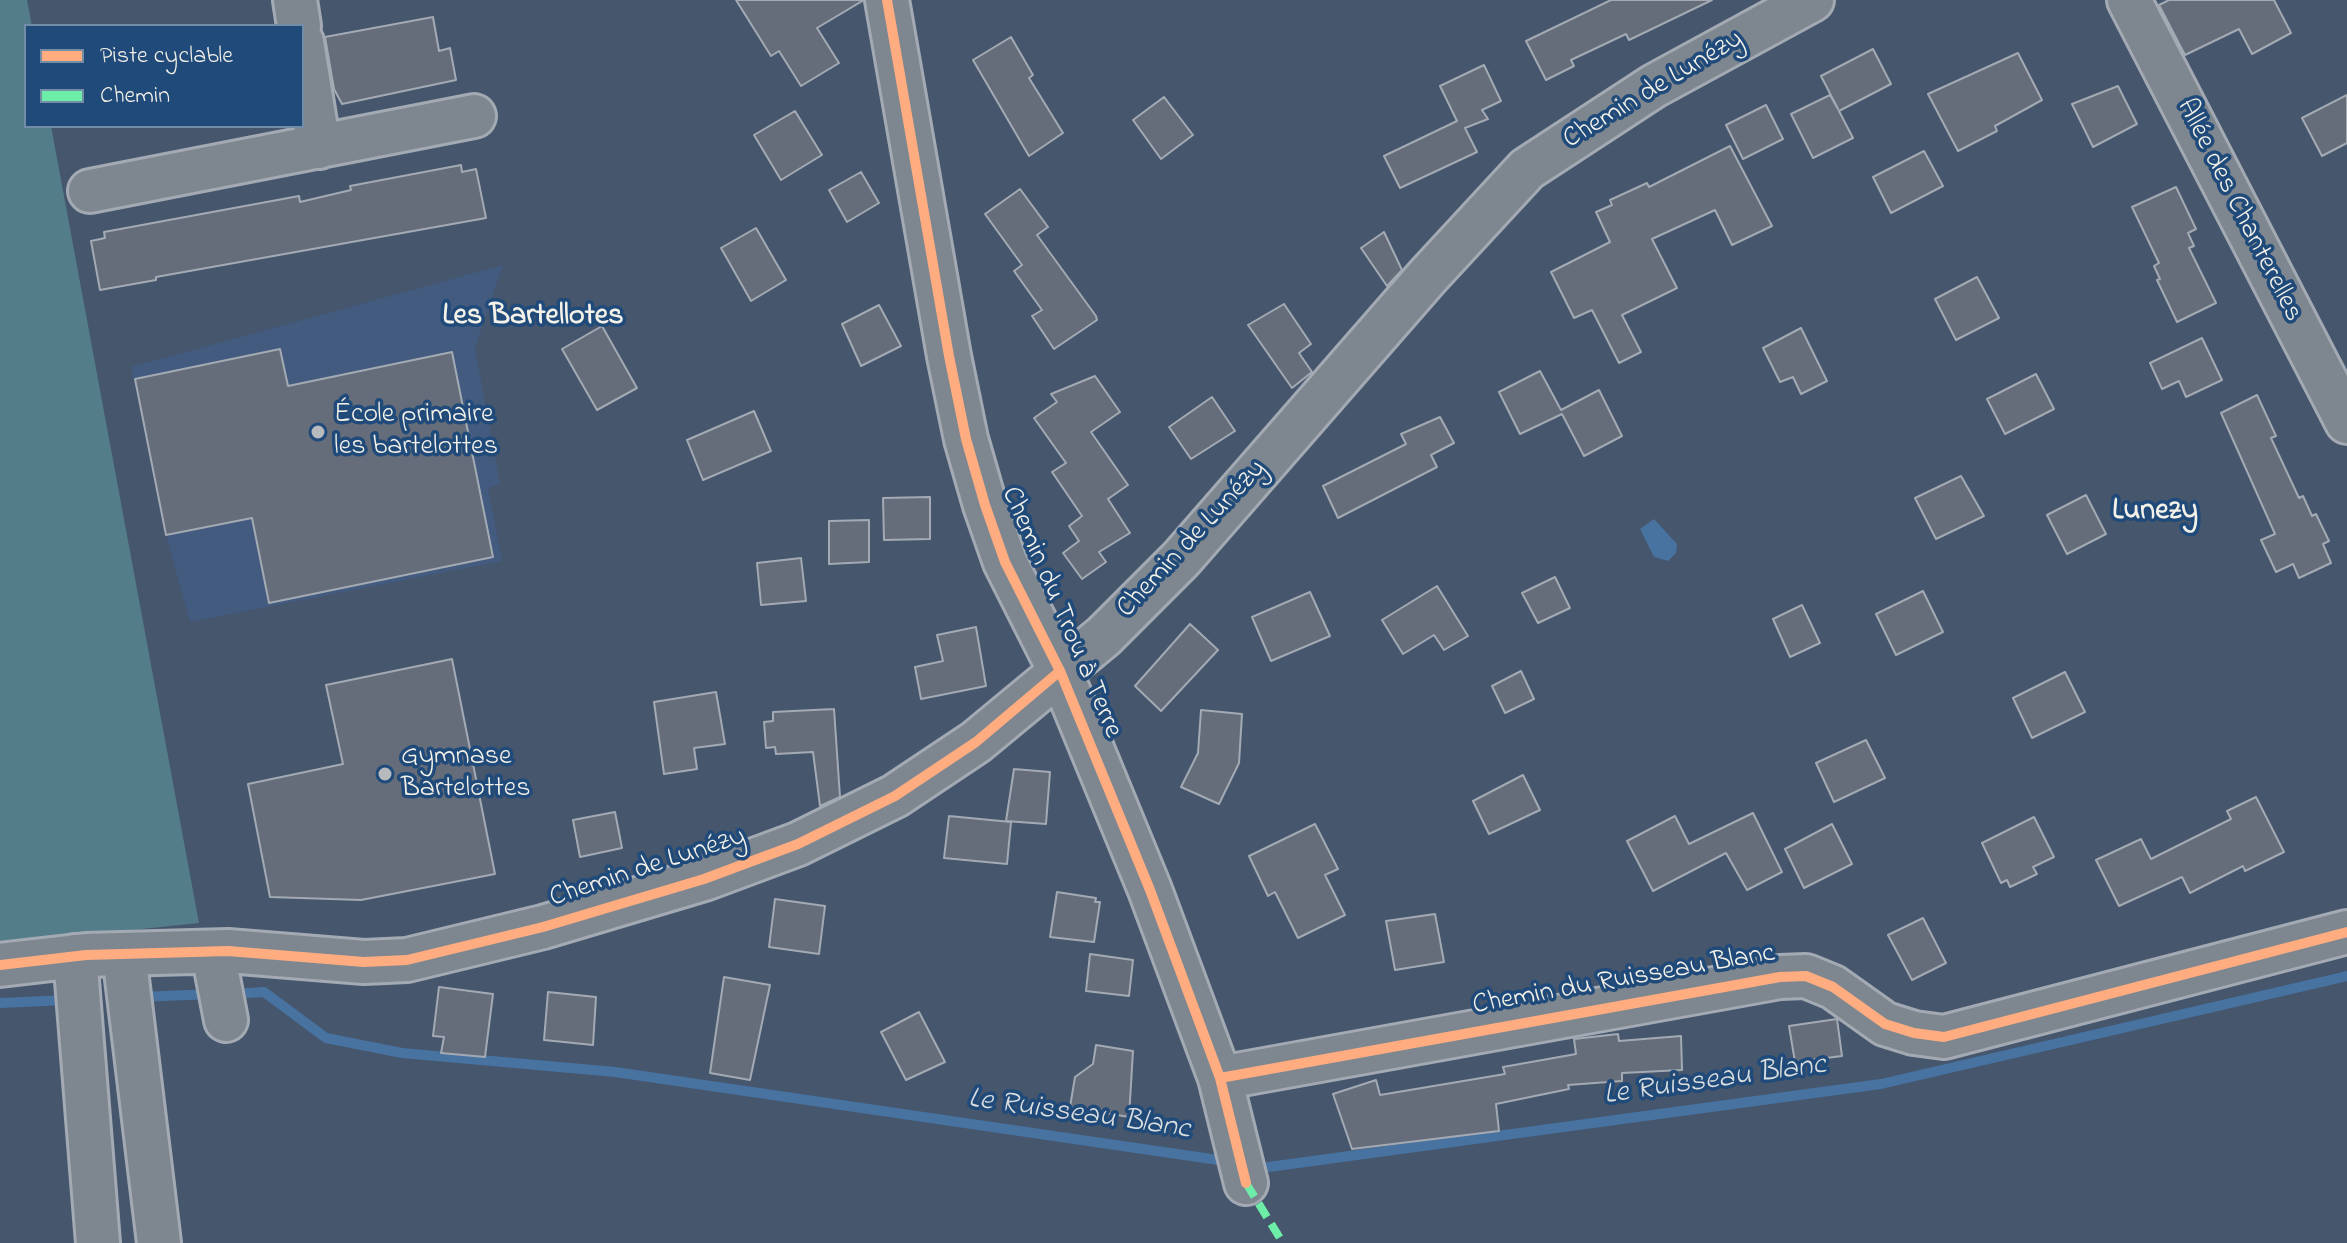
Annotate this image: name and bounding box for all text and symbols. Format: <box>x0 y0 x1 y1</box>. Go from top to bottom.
legend <box>24 24 304 128</box>
street label: Chemin de Lunézy <box>1558 24 1750 158</box>
text: Piste cyclable <box>100 39 233 74</box>
text: Chemin <box>100 79 170 114</box>
street label: Allée des Chanterelles <box>2167 94 2309 328</box>
district label: Les Bartellotes <box>443 300 623 336</box>
place label: École primaire les bartelottes <box>334 399 498 465</box>
marker: École primaire les bartelottes <box>309 423 327 441</box>
street label: Chemin de Lunézy <box>1111 454 1275 626</box>
street label: Chemin du Trou à Terre <box>992 482 1128 744</box>
district label: Lunezy <box>2112 495 2198 531</box>
place label: Gymnase Bartelottes <box>401 741 530 807</box>
marker: Gymnase Bartelottes <box>376 765 394 783</box>
street label: Chemin de Lunézy <box>546 822 750 916</box>
street label: Chemin du Ruisseau Blanc <box>1470 938 1778 1024</box>
water label: Le Ruisseau Blanc <box>1602 1049 1828 1115</box>
water label: Le Ruisseau Blanc <box>966 1083 1192 1149</box>

